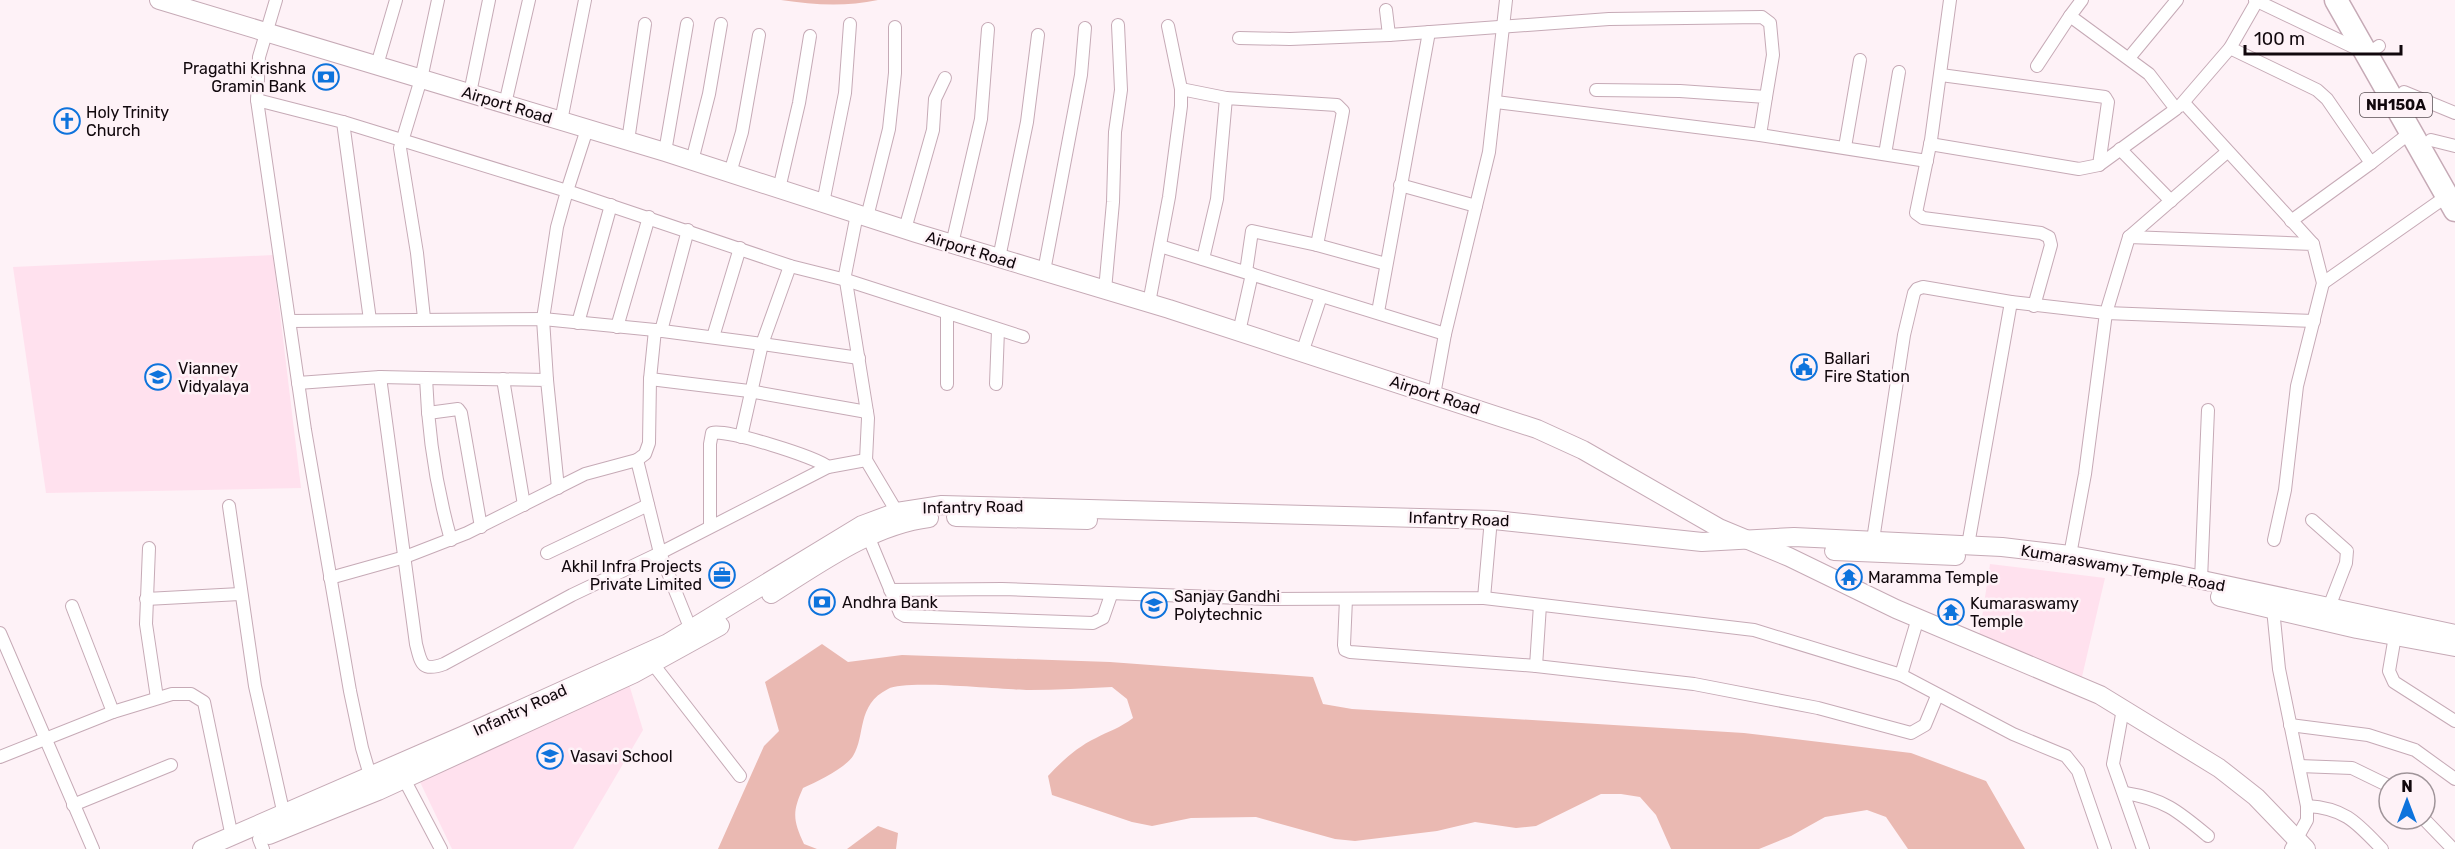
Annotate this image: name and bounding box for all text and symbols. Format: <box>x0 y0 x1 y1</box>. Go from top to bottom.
scale bar <box>2245 18 2401 56</box>
text: 100 m <box>2254 28 2305 50</box>
place label: Pragathi Krishna Gramin Bank <box>183 59 307 96</box>
bank icon: Pragathi Krishna Gramin Bank <box>311 62 341 92</box>
street label: Airport Road <box>459 82 555 128</box>
road number: NH150A <box>2360 93 2432 117</box>
place label: Holy Trinity Church <box>86 103 169 140</box>
church icon: Holy Trinity Church <box>52 106 82 136</box>
street label: Airport Road <box>923 227 1019 273</box>
place label: Ballari Fire Station <box>1824 349 1910 386</box>
public building icon: Ballari Fire Station <box>1789 352 1819 382</box>
place label: Vianney Vidyalaya <box>178 359 249 396</box>
school or university icon: Vianney Vidyalaya <box>143 362 173 392</box>
street label: Airport Road <box>1388 372 1482 418</box>
street label: Infantry Road <box>922 497 1024 517</box>
street label: Infantry Road <box>1408 508 1510 530</box>
street label: Kumaraswamy Temple Road <box>2019 541 2227 595</box>
place label: Akhil Infra Projects Private Limited <box>561 557 702 594</box>
office icon: Akhil Infra Projects Private Limited <box>707 560 737 590</box>
temple icon: Maramma Temple <box>1834 562 1864 592</box>
place label: Maramma Temple <box>1868 568 1998 587</box>
bank icon: Andhra Bank <box>807 587 837 617</box>
place label: Sanjay Gandhi Polytechnic <box>1174 587 1280 624</box>
school or university icon: Sanjay Gandhi Polytechnic <box>1139 590 1169 620</box>
place label: Andhra Bank <box>842 593 939 612</box>
place label: Kumaraswamy Temple <box>1970 594 2079 631</box>
temple icon: Kumaraswamy Temple <box>1936 597 1966 627</box>
street label: Infantry Road <box>470 680 570 740</box>
school or university icon: Vasavi School <box>535 741 565 771</box>
place label: Vasavi School <box>570 747 673 766</box>
north arrow <box>2377 771 2437 831</box>
text: N <box>2401 777 2413 796</box>

